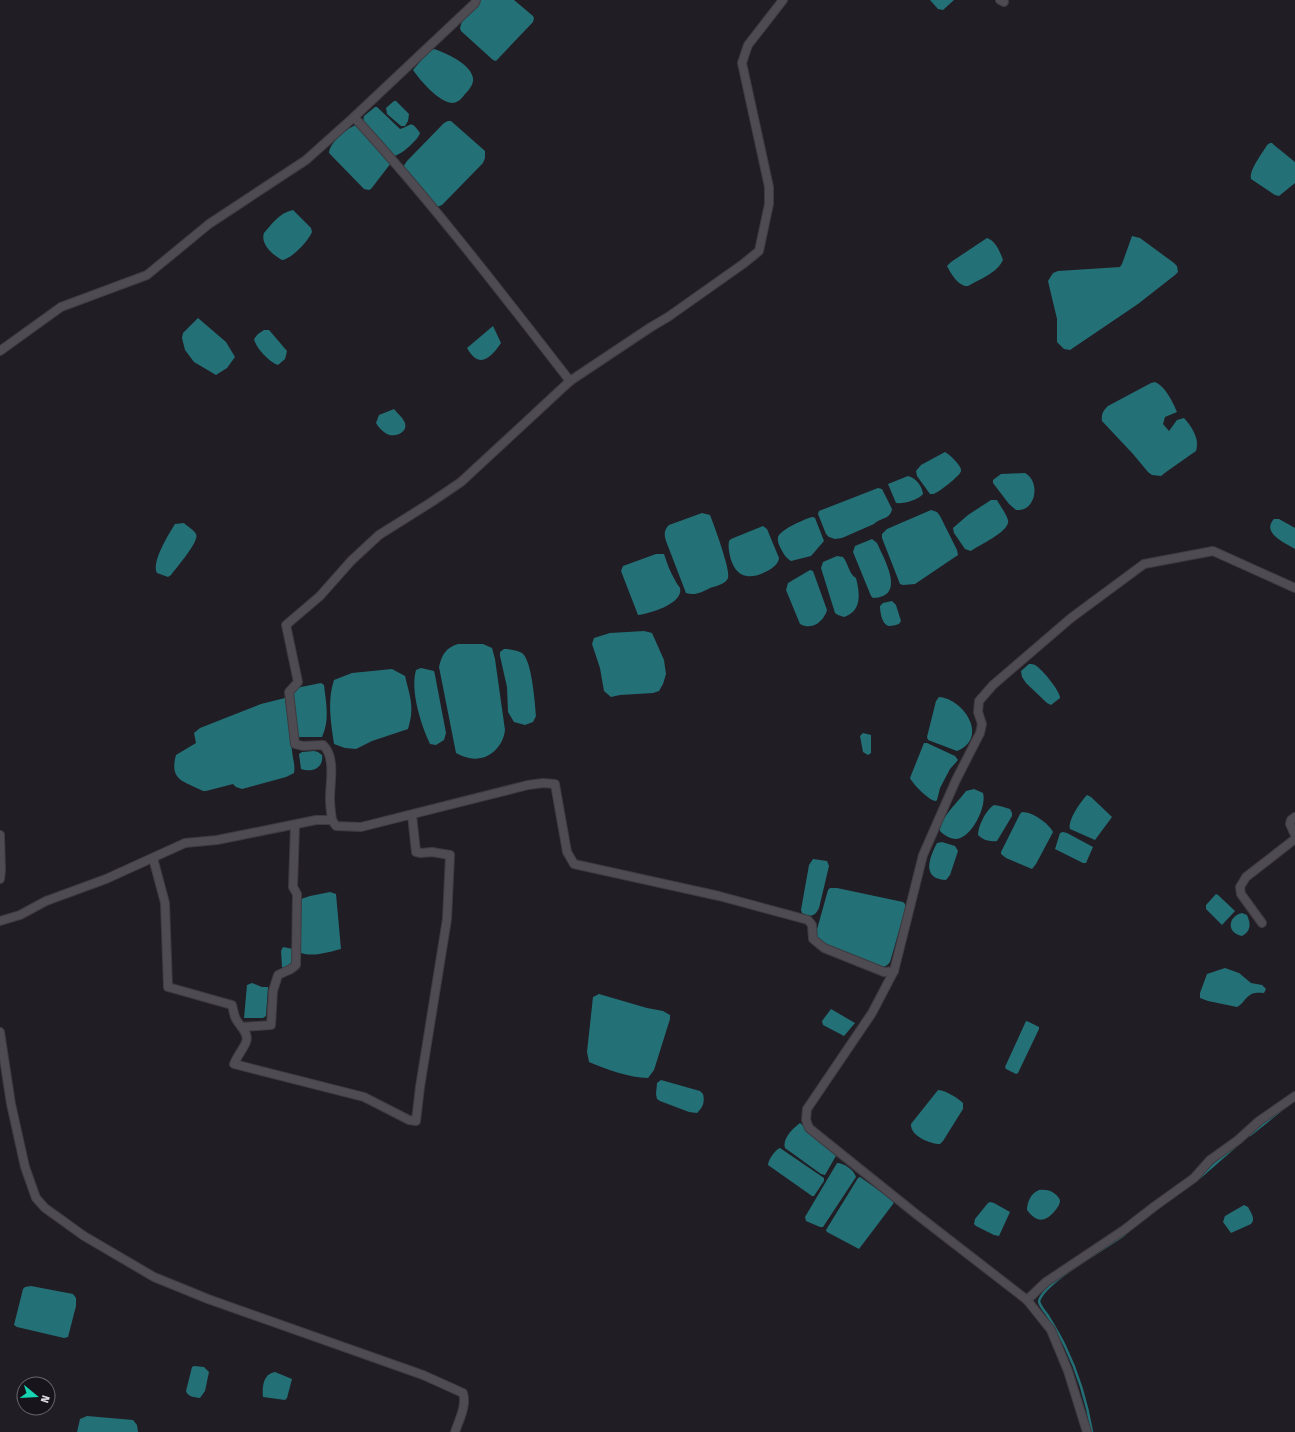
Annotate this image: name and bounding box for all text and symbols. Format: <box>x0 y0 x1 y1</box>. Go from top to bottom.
north arrow <box>16 1376 56 1416</box>
text: N <box>38 1393 52 1404</box>

